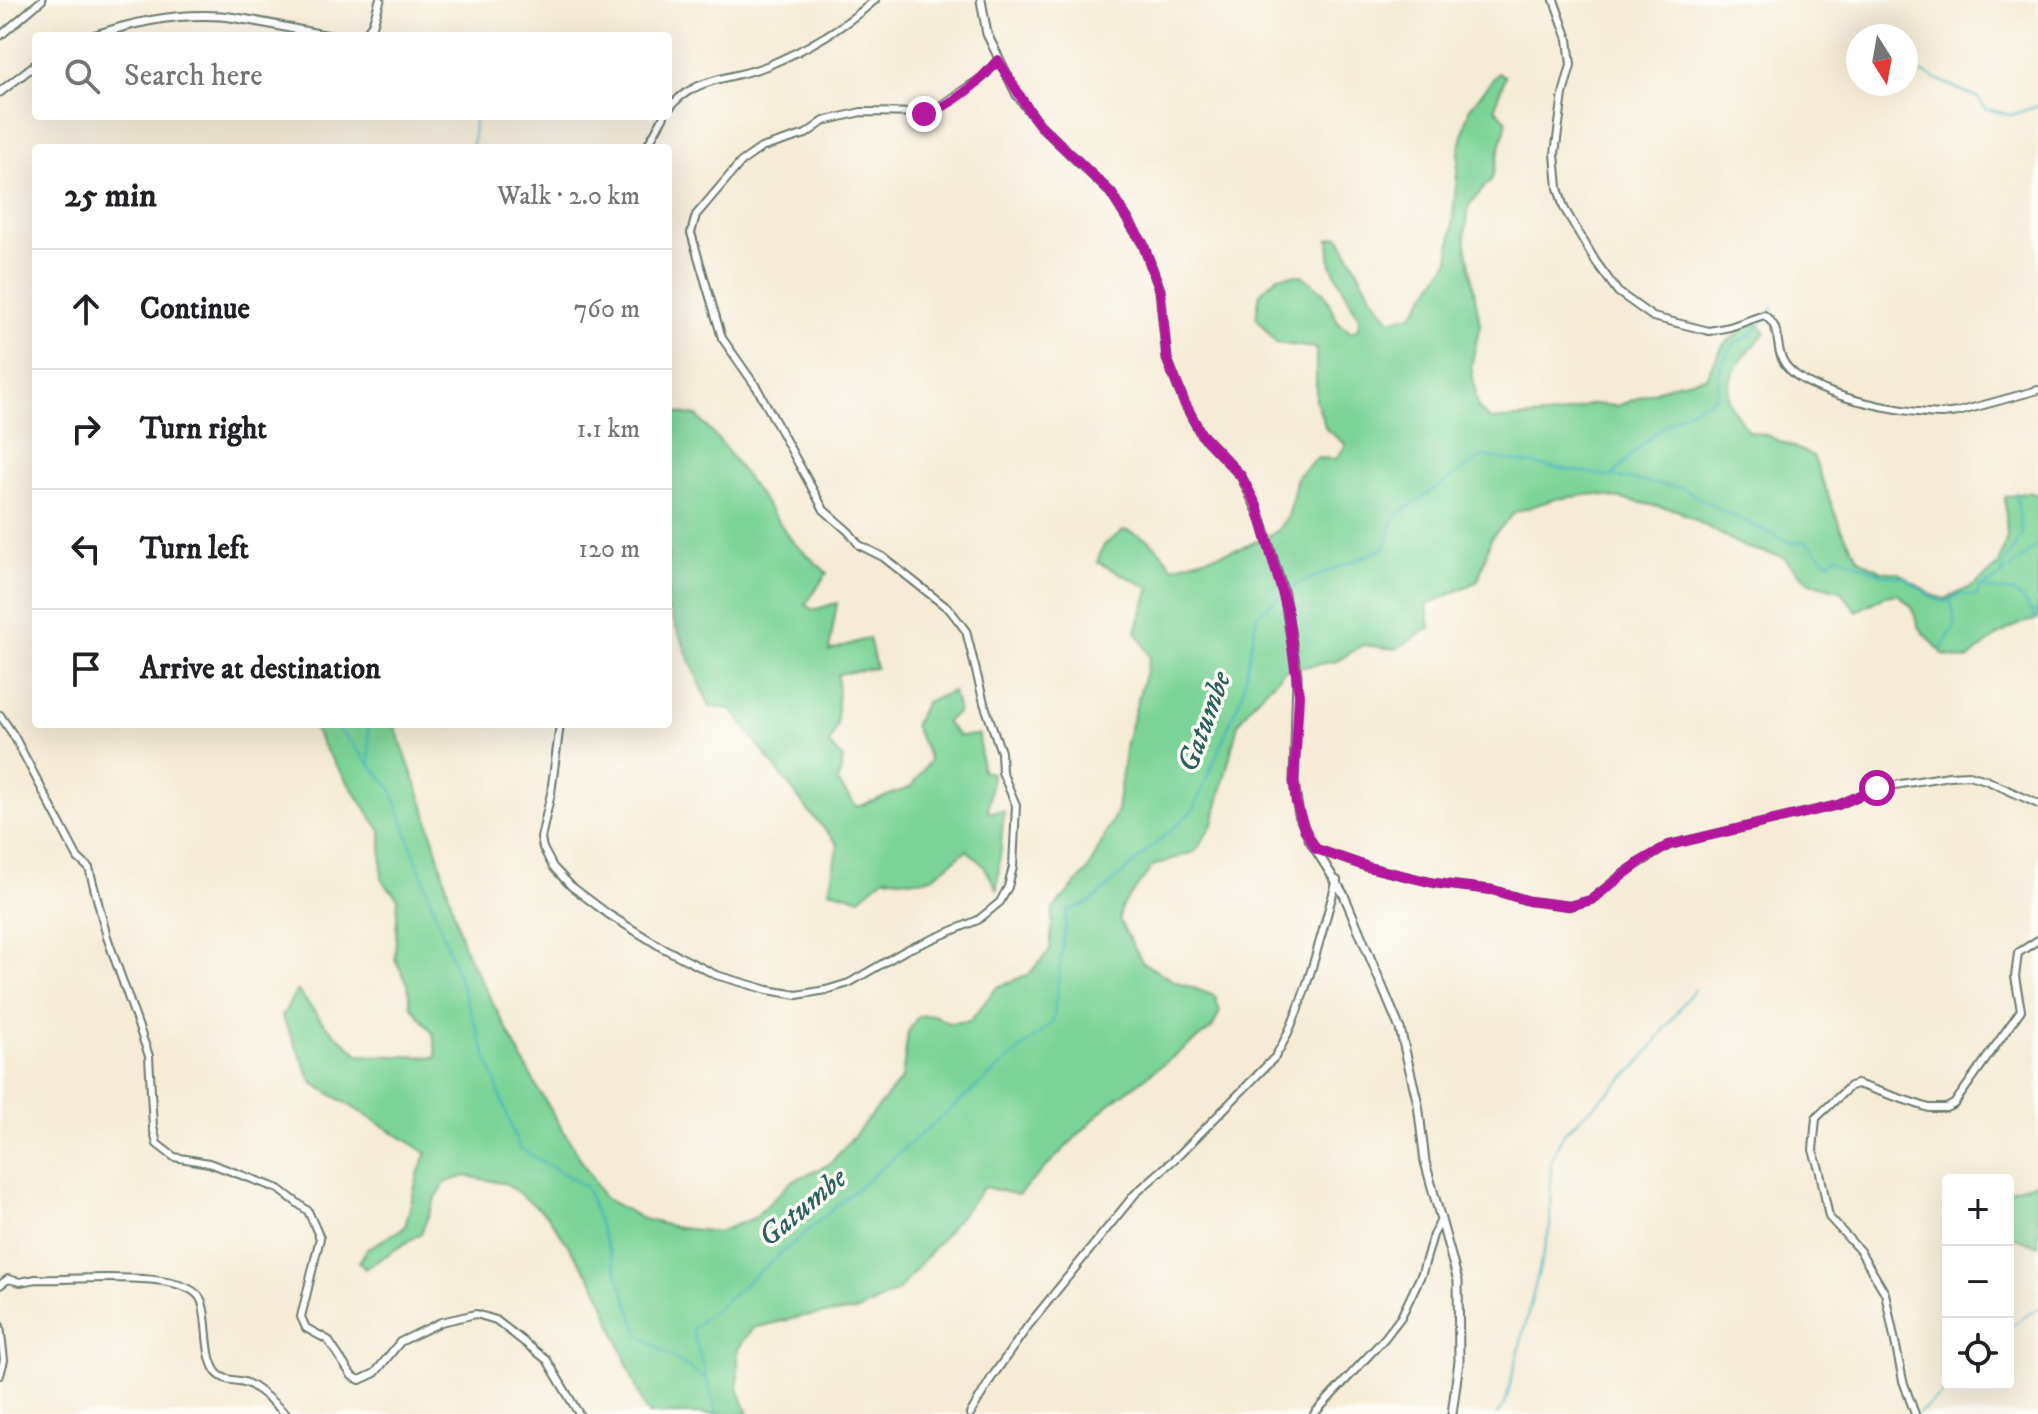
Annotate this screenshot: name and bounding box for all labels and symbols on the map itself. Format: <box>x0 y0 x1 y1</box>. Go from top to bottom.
north arrow <box>1846 24 1918 96</box>
route end <box>906 96 942 132</box>
water label: Gatumbe <box>1170 666 1240 777</box>
route start <box>1859 770 1895 806</box>
water label: Gatumbe <box>751 1160 855 1256</box>

